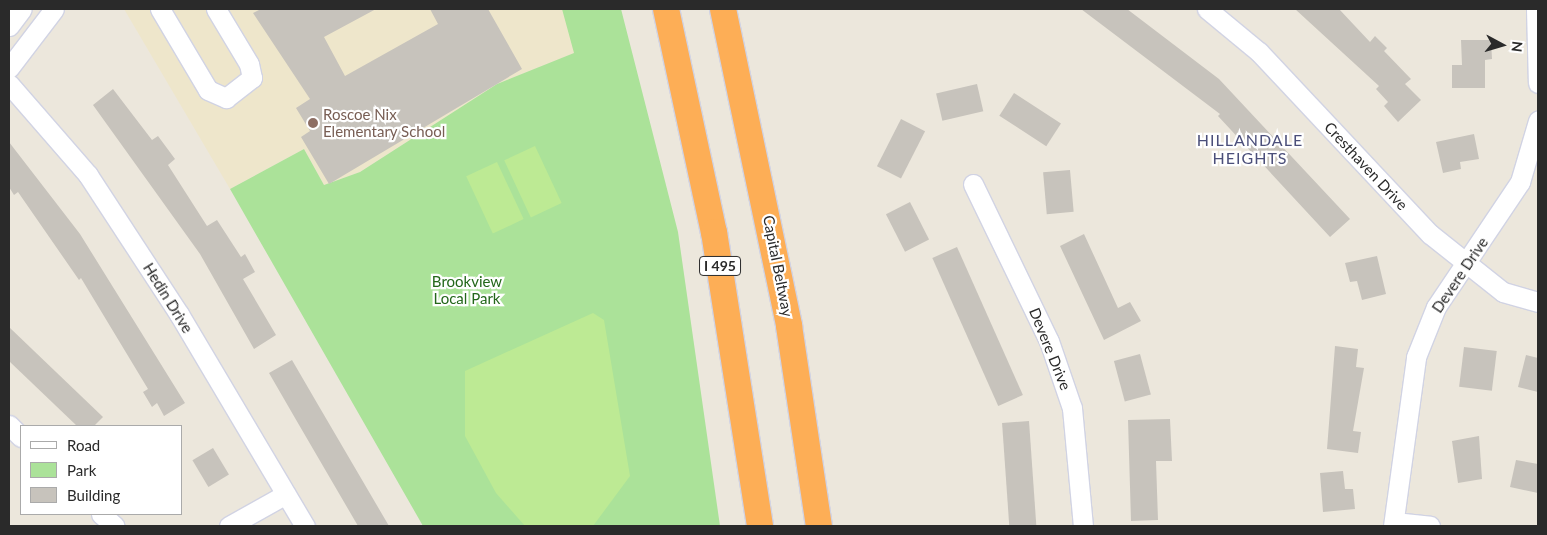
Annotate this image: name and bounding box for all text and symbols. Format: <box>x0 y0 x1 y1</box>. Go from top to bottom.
north arrow <box>1477 20 1527 70</box>
text: N <box>1508 40 1526 53</box>
place label: Roscoe Nix Elementary School <box>323 105 446 140</box>
marker: Roscoe Nix Elementary School <box>307 117 319 129</box>
street label: Cresthaven Drive <box>1321 118 1411 214</box>
district label: HILLANDALE HEIGHTS <box>1196 130 1304 168</box>
street label: Capital Beltway <box>759 214 797 318</box>
street label: Devere Drive <box>1428 234 1492 316</box>
road number: I 495 <box>699 255 741 278</box>
street label: Hedin Drive <box>139 260 197 336</box>
park label: Brookview Local Park <box>432 272 502 307</box>
street label: Devere Drive <box>1025 305 1075 393</box>
legend <box>20 425 182 515</box>
text: Road <box>67 436 100 454</box>
text: Park <box>67 461 96 479</box>
text: Building <box>67 486 120 504</box>

